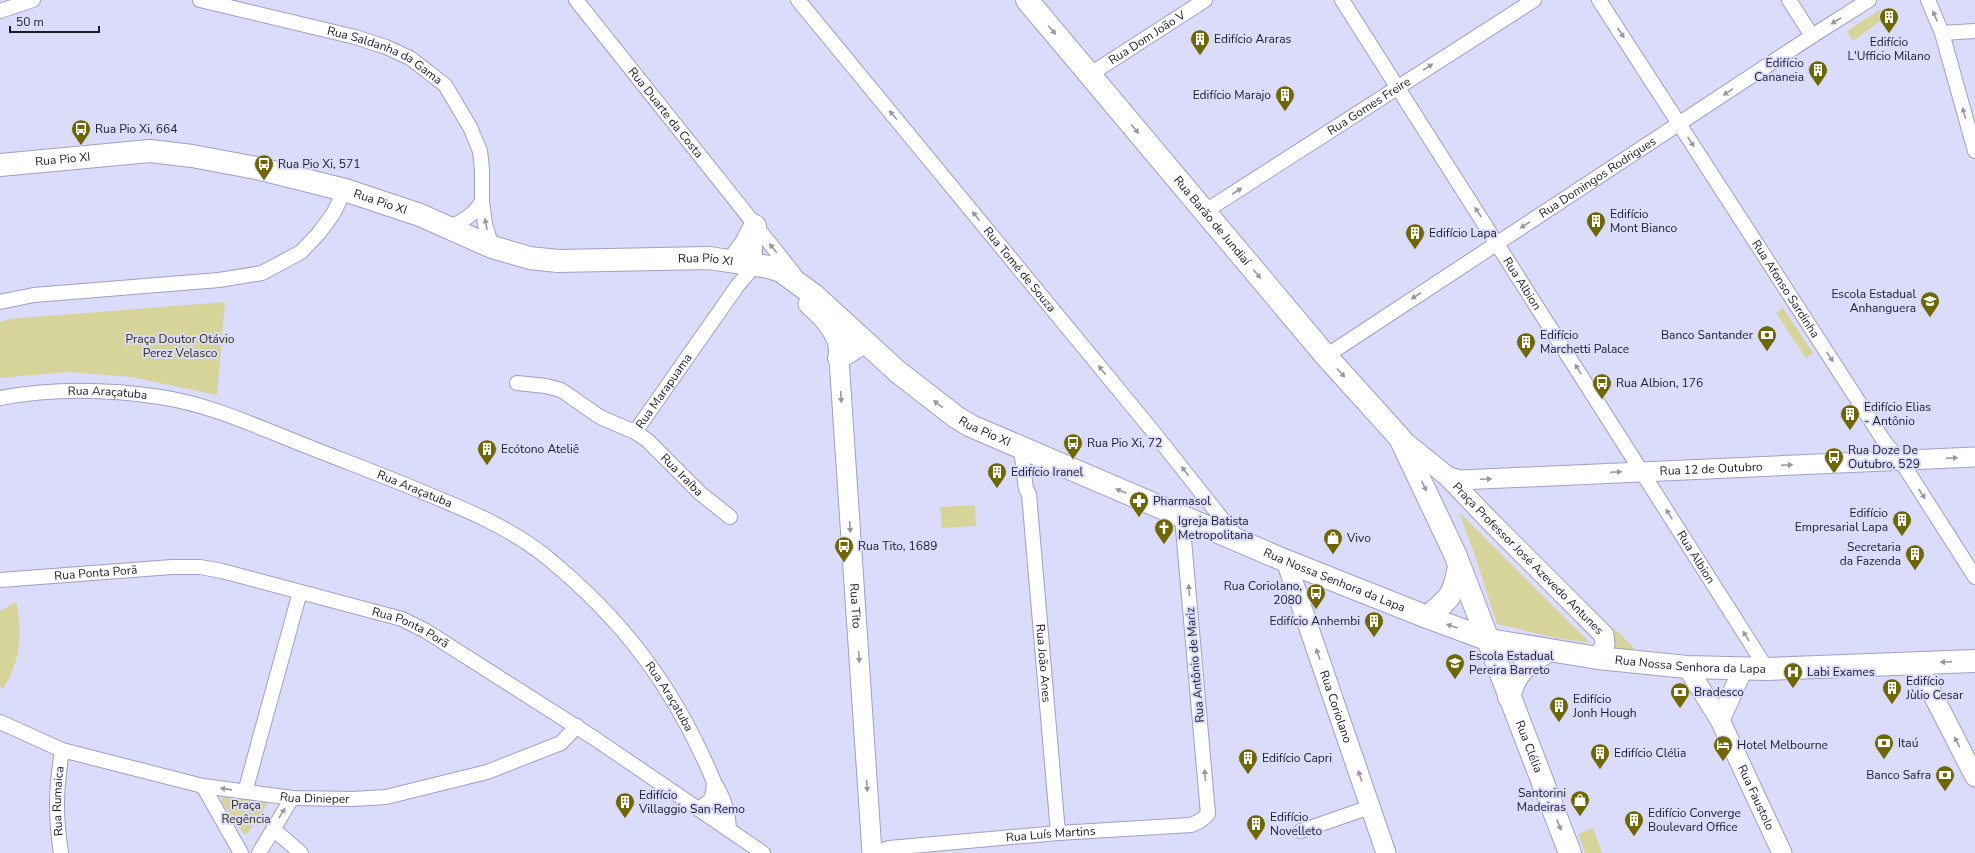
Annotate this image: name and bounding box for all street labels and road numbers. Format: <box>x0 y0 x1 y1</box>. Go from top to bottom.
street label: Rua Dom João V <box>1106 6 1189 68</box>
street label: Rua Saldanha da Gama <box>325 23 446 88</box>
street label: Rua Duarte da Costa <box>625 64 707 161</box>
street label: Rua Gomes Freire <box>1324 73 1413 139</box>
street label: Rua Domingos Rodrigues <box>1536 133 1659 222</box>
street label: Rua Pio XI <box>34 149 91 170</box>
street label: Rua Barão de Jundiaí <box>1170 172 1255 270</box>
street label: Rua Pio XI <box>352 185 409 218</box>
street label: Rua Tomé de Souza <box>980 223 1060 316</box>
street label: Rua Afonso Sardinha <box>1748 237 1823 341</box>
street label: Rua Pio XI <box>678 250 734 270</box>
street label: Rua Albion <box>1499 254 1545 313</box>
street label: Rua Marapuama <box>632 350 696 432</box>
street label: Rua Araçatuba <box>68 383 148 403</box>
street label: Rua Pio XI <box>956 412 1013 450</box>
street label: Rua Iraíba <box>657 450 707 500</box>
street label: Rua 12 de Outubro <box>1659 458 1763 479</box>
street label: Rua Araçatuba <box>375 466 455 511</box>
street label: Praça Professor José Azevedo Antunes <box>1449 479 1607 638</box>
street label: Rua Albion <box>1673 528 1719 587</box>
street label: Rua Nossa Senhora da Lapa <box>1261 544 1408 616</box>
street label: Rua Ponta Porã <box>54 562 138 584</box>
street label: Rua Tito <box>846 583 865 629</box>
street label: Rua Ponta Porã <box>370 603 452 652</box>
street label: Rua Antônio de Mariz <box>1182 606 1208 723</box>
street label: Rua João Anes <box>1032 623 1055 703</box>
street label: Rua Nossa Senhora da Lapa <box>1614 652 1766 677</box>
street label: Rua Araçatuba <box>642 658 697 734</box>
street label: Rua Coriolano <box>1316 668 1356 745</box>
street label: Rua Clélia <box>1512 718 1546 775</box>
street label: Rua Faustolo <box>1734 762 1778 833</box>
street label: Rua Rumaica <box>49 765 68 837</box>
street label: Rua Dinieper <box>279 788 350 807</box>
street label: Rua Luís Martins <box>1005 823 1096 846</box>

